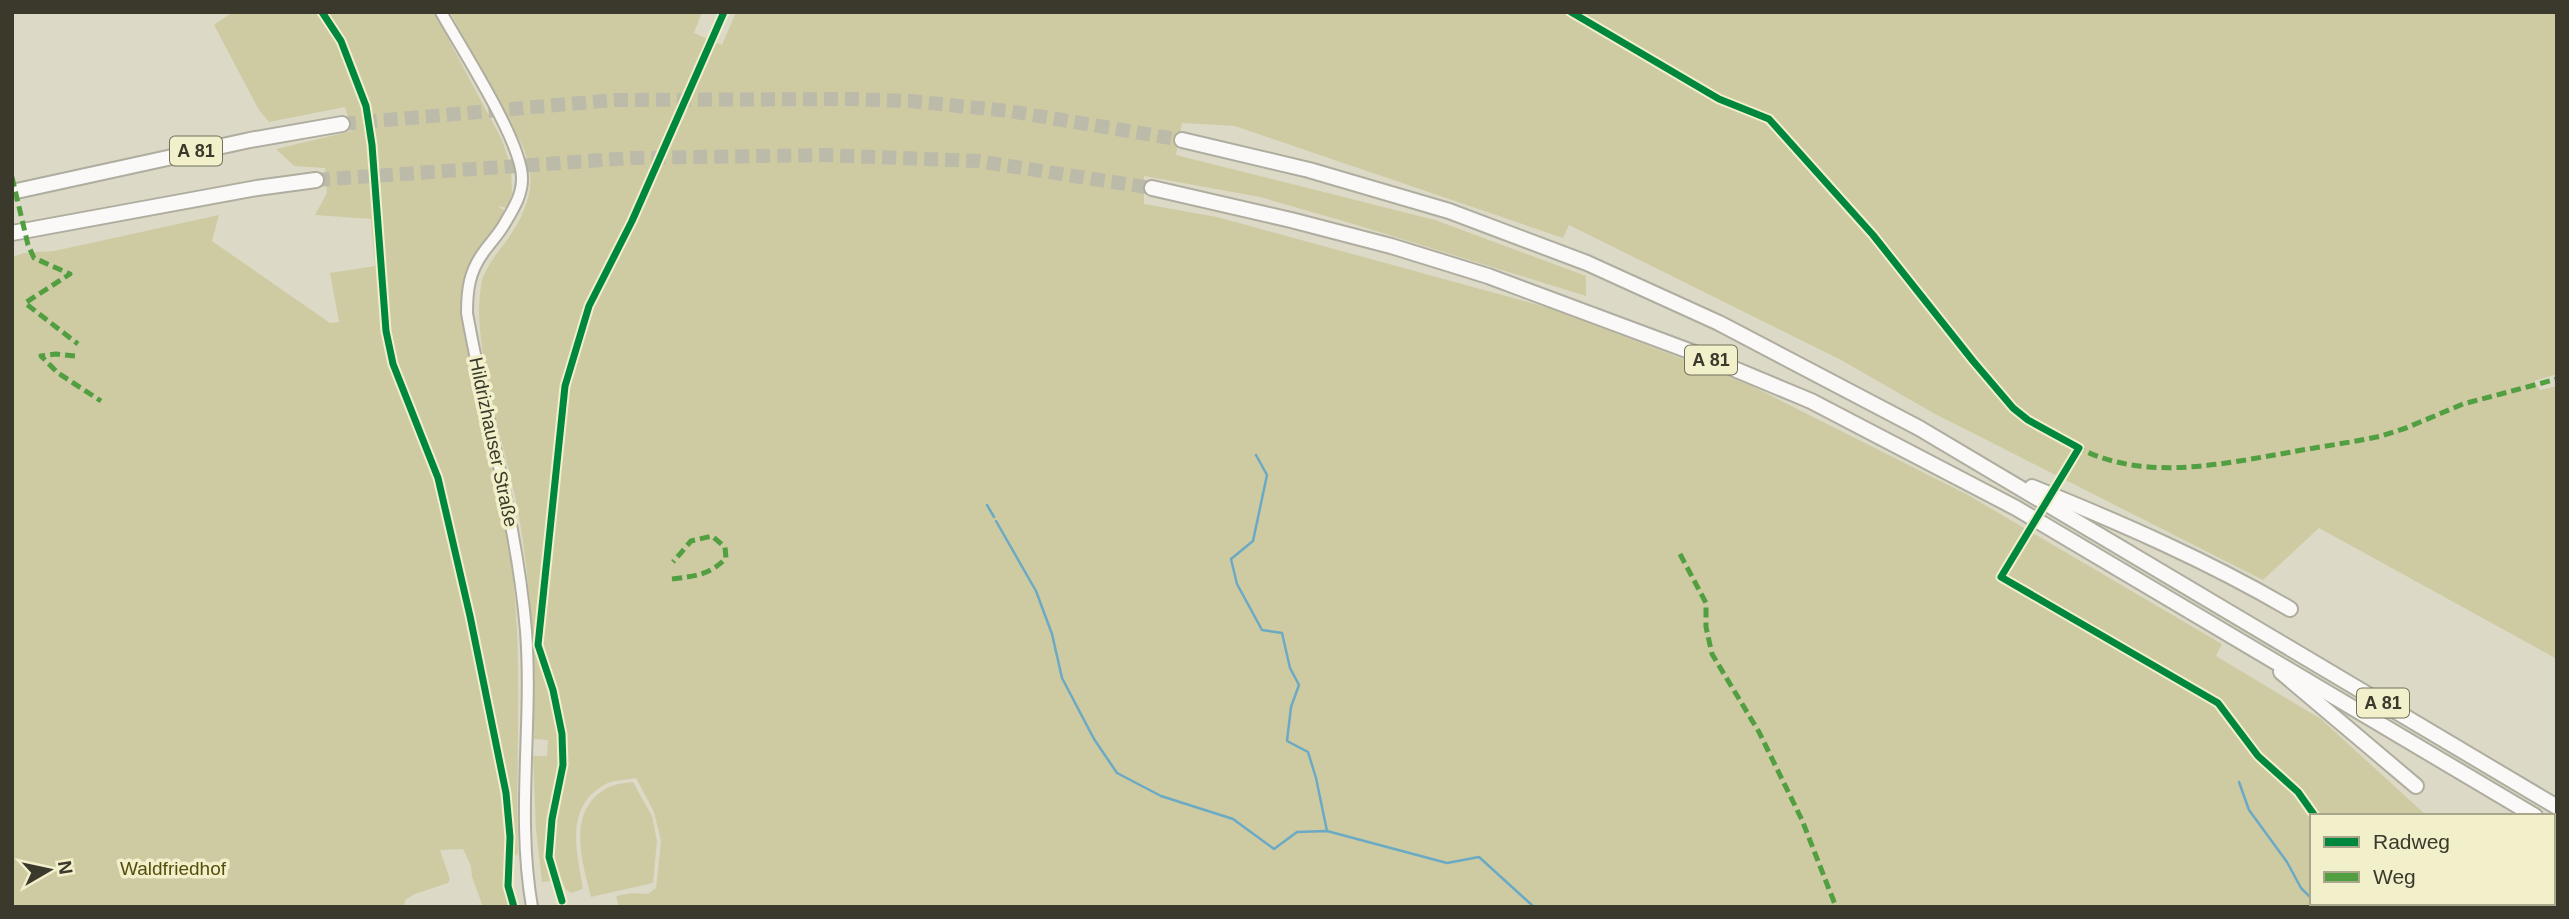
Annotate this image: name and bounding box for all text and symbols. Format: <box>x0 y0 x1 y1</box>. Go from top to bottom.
road number: A 81 <box>170 136 222 166</box>
road number: A 81 <box>1685 346 1737 374</box>
street label: Hildrizhauser Straße <box>465 355 522 529</box>
road number: A 81 <box>2357 688 2409 718</box>
legend <box>2310 814 2555 905</box>
text: Radweg <box>2373 830 2450 853</box>
north arrow <box>14 835 84 905</box>
park label: Waldfriedhof <box>120 858 227 879</box>
text: N <box>54 859 77 876</box>
text: Weg <box>2373 865 2416 888</box>

